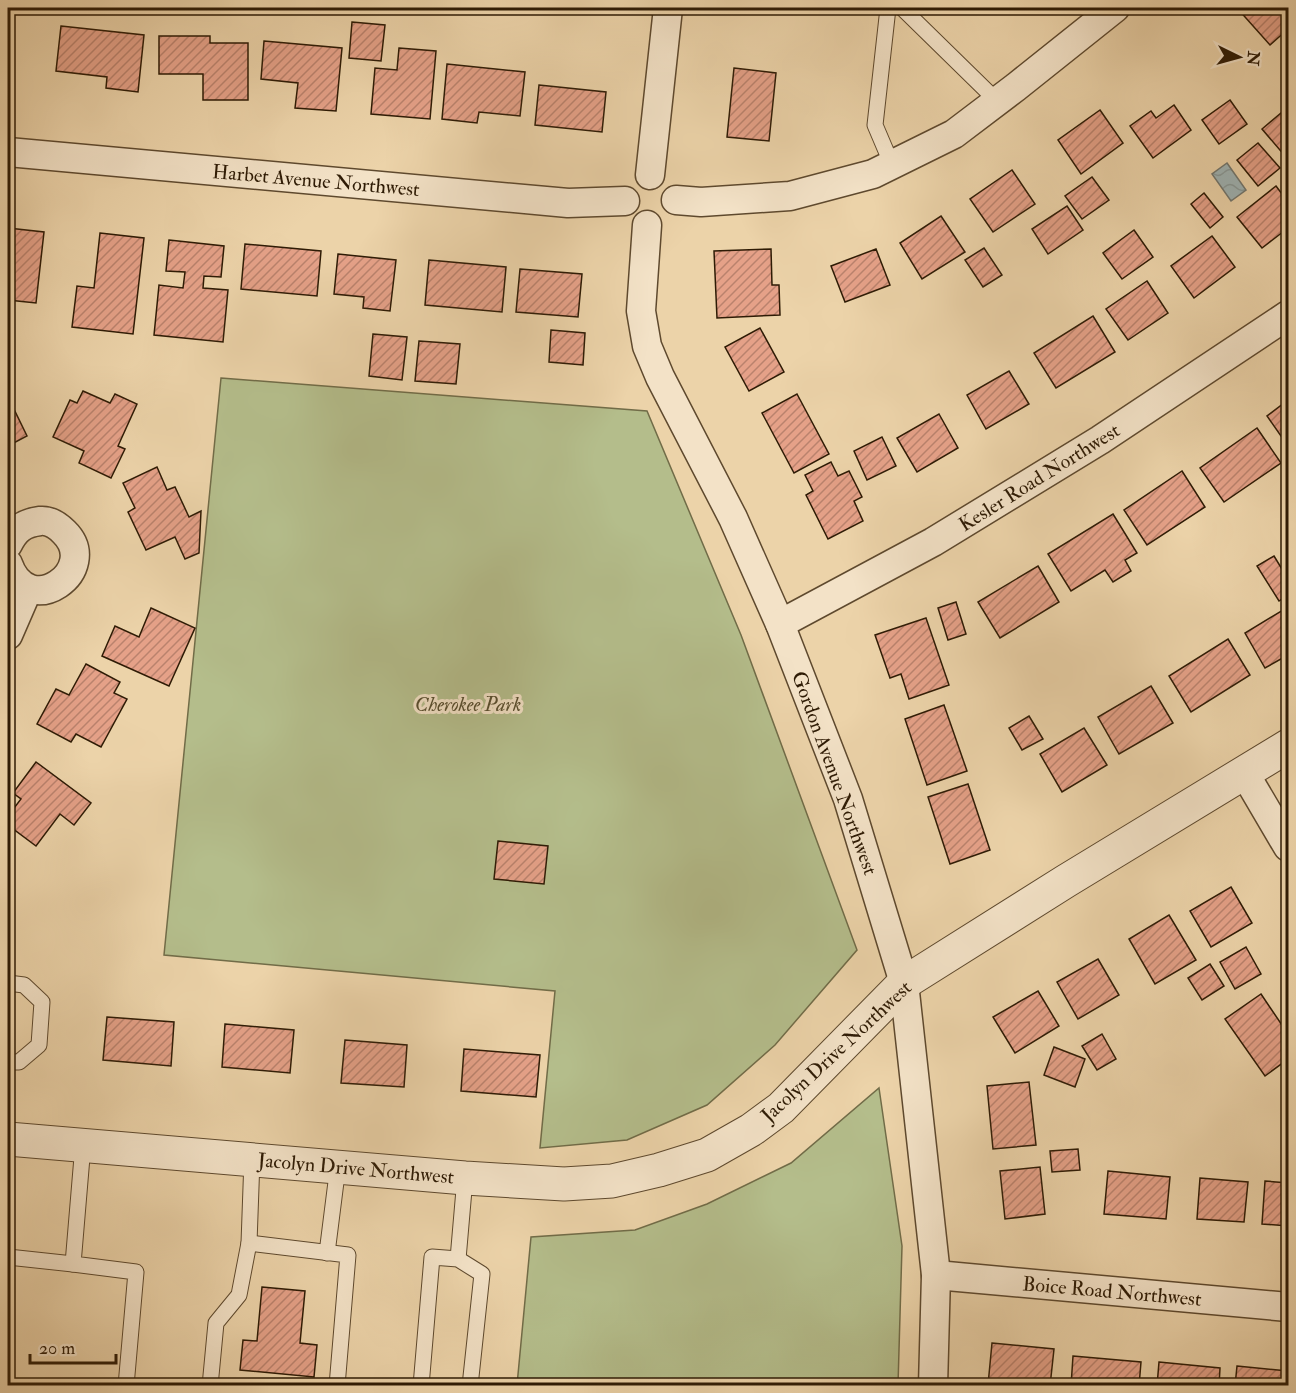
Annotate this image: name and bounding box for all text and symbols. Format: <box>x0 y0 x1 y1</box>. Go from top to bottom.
north arrow <box>1209 27 1269 87</box>
text: N <box>1242 49 1264 67</box>
street label: Harbet Avenue Northwest <box>211 159 421 202</box>
street label: Kesler Road Northwest <box>954 418 1125 537</box>
street label: Gordon Avenue Northwest <box>786 668 883 879</box>
park label: Cherokee Park <box>415 692 521 717</box>
street label: Jacolyn Drive Northwest <box>755 975 917 1128</box>
street label: Jacolyn Drive Northwest <box>256 1147 456 1190</box>
street label: Boice Road Northwest <box>1021 1271 1203 1312</box>
scale bar <box>30 1327 116 1365</box>
text: 20 m <box>39 1337 75 1360</box>

